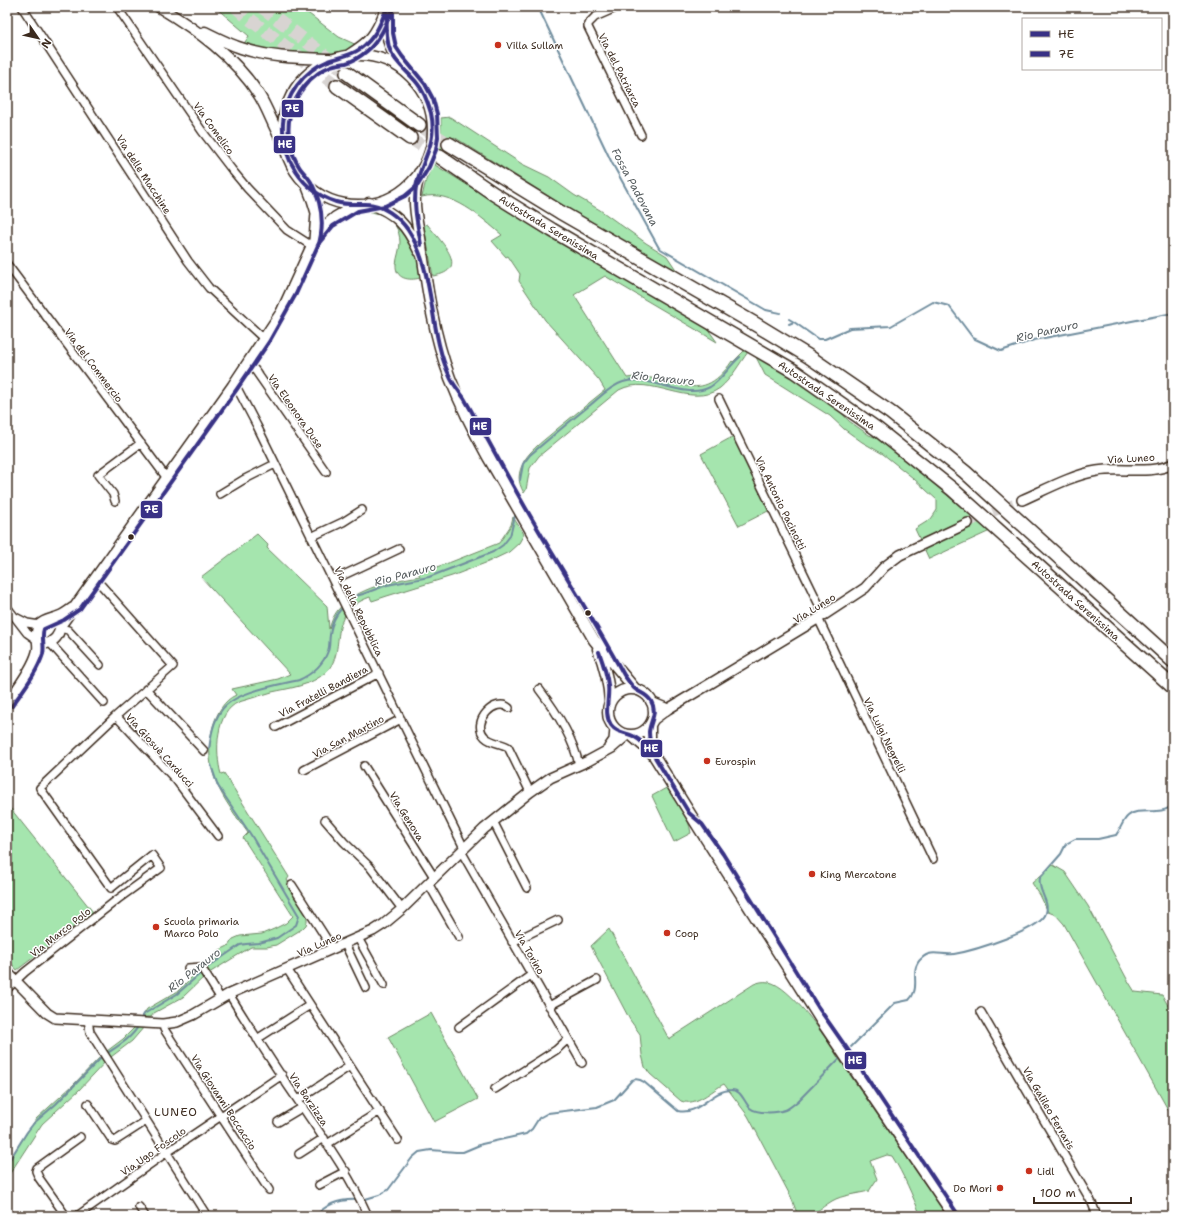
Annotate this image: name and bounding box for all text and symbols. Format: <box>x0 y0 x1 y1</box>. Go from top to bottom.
north arrow <box>18 18 58 58</box>
legend <box>1022 18 1162 70</box>
text: HE <box>1058 26 1074 42</box>
street label: Via del Patriarca <box>595 31 644 110</box>
text: N <box>37 36 55 51</box>
place label: Villa Sullam <box>506 39 563 52</box>
marker: Villa Sullam <box>493 40 503 50</box>
text: 7E <box>1058 46 1074 62</box>
line badge: 7E <box>281 99 304 118</box>
street label: Via Comelico <box>190 100 237 157</box>
text: 7E <box>284 101 300 116</box>
street label: Via delle Macchine <box>113 132 174 217</box>
line badge: HE <box>273 135 296 154</box>
text: HE <box>277 137 293 152</box>
water label: Fossa Padovana <box>608 146 662 229</box>
street label: Autostrada Serenissima <box>496 192 602 263</box>
water label: Rio Parauro <box>1015 317 1080 346</box>
street label: Via del Commercio <box>61 326 126 405</box>
street label: Autostrada Serenissima <box>776 358 878 433</box>
water label: Rio Parauro <box>631 368 695 389</box>
street label: Via Eleonora Duse <box>265 371 326 451</box>
line badge: HE <box>469 417 492 436</box>
text: HE <box>472 419 488 434</box>
street label: Via Luneo <box>1107 451 1155 466</box>
street label: Via Antonio Pacinotti <box>752 454 809 552</box>
line badge: 7E <box>140 500 163 519</box>
text: 7E <box>143 502 159 517</box>
unlabelled marker <box>126 532 136 542</box>
street label: Autostrada Serenissima <box>1029 557 1123 644</box>
water label: Rio Parauro <box>373 559 438 590</box>
street label: Via della Repubblica <box>331 564 386 659</box>
street label: Via Luneo <box>791 590 838 627</box>
unlabelled marker <box>583 608 593 618</box>
street label: Via Fratelli Bandiera <box>276 662 371 720</box>
street label: Via Luigi Negrelli <box>861 695 909 775</box>
street label: Via Giosuè Carducci <box>123 710 197 790</box>
street label: Via San Martino <box>310 712 386 761</box>
line badge: HE <box>640 739 663 758</box>
text: HE <box>643 741 659 756</box>
place label: Eurospin <box>715 755 756 768</box>
marker: Eurospin <box>702 756 712 766</box>
street label: Via Genova <box>386 789 427 844</box>
place label: King Mercatone <box>820 868 897 881</box>
marker: King Mercatone <box>807 869 817 879</box>
street label: Via Marco Polo <box>27 905 93 960</box>
place label: Scuola primaria Marco Polo <box>164 915 240 940</box>
marker: Scuola primaria Marco Polo <box>151 922 161 932</box>
place label: Coop <box>675 927 699 940</box>
street label: Via Torino <box>512 928 547 977</box>
marker: Coop <box>662 928 672 938</box>
street label: Via Luneo <box>295 929 344 960</box>
water label: Rio Parauro <box>165 945 224 996</box>
line badge: HE <box>844 1051 867 1070</box>
street label: Via Giovanni Boccaccio <box>188 1052 259 1152</box>
text: HE <box>847 1053 863 1068</box>
street label: Via Galileo Ferraris <box>1020 1064 1078 1152</box>
street label: Via Barzizza <box>286 1070 332 1129</box>
district label: LUNEO <box>154 1104 198 1120</box>
street label: Via Ugo Foscolo <box>118 1124 189 1179</box>
place label: Lidl <box>1037 1165 1054 1178</box>
marker: Lidl <box>1024 1166 1034 1176</box>
scale bar <box>1034 1179 1131 1205</box>
place label: Do Mori <box>953 1182 992 1195</box>
marker: Do Mori <box>995 1183 1005 1193</box>
text: 100 m <box>1040 1185 1076 1201</box>

